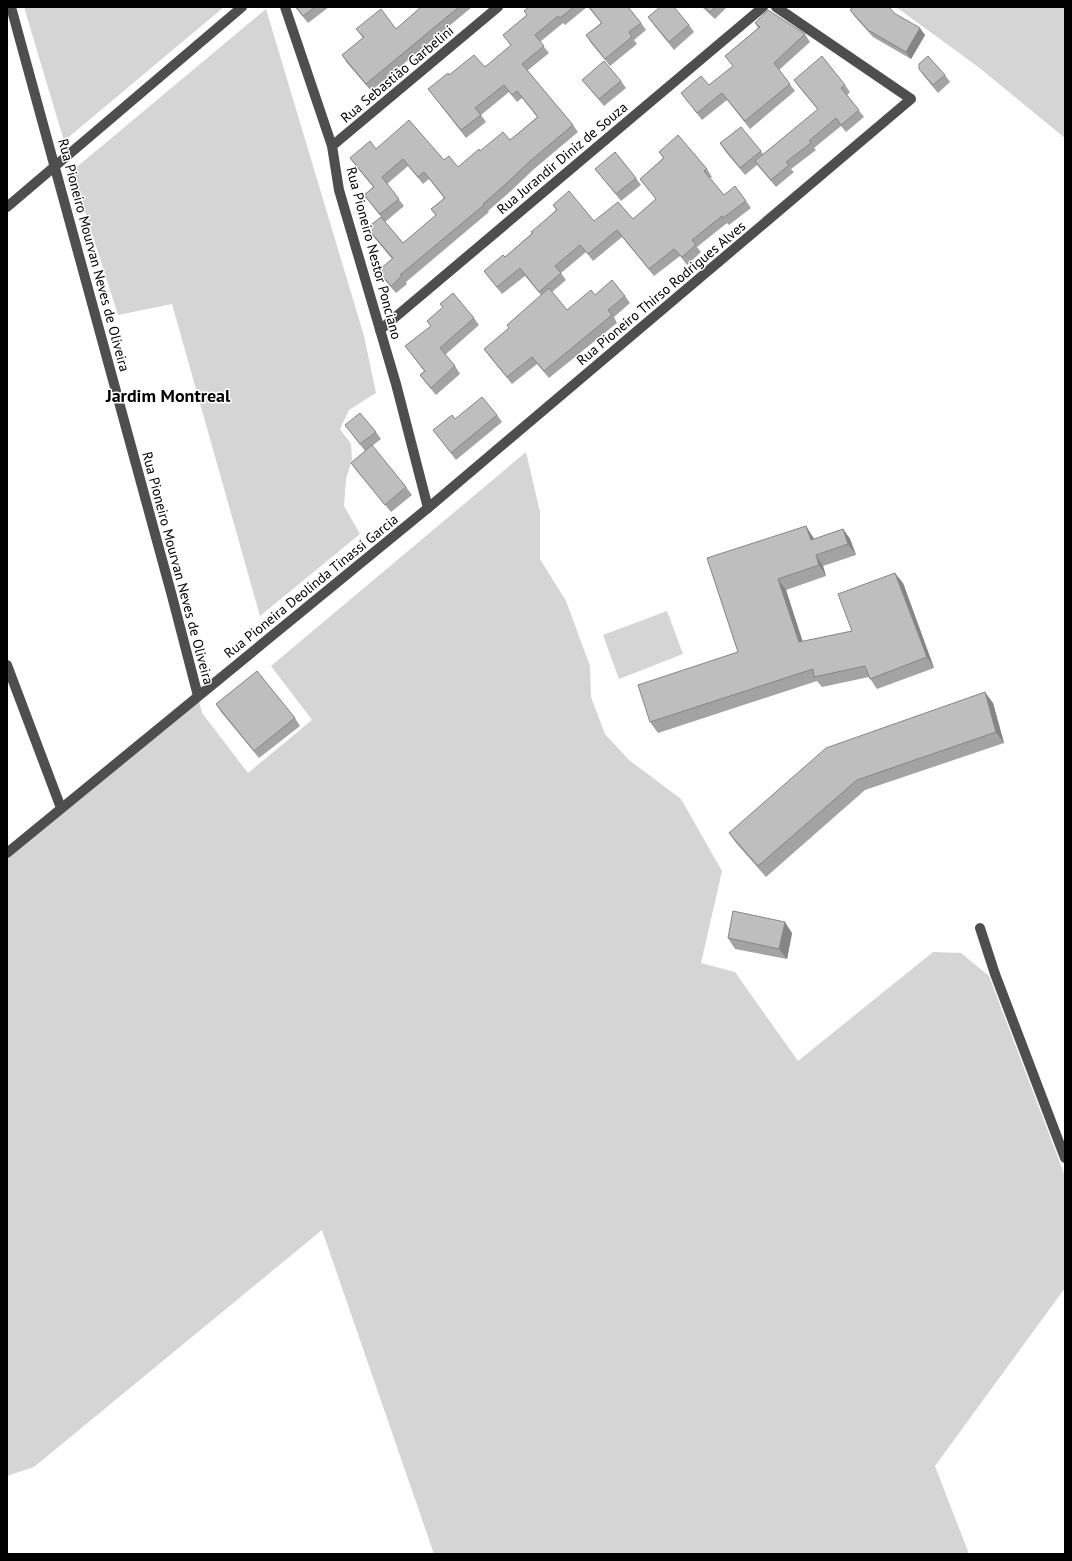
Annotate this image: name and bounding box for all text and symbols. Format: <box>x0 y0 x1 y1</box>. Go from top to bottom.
street label: Rua Sebastião Garbelini <box>337 21 457 127</box>
street label: Rua Jurandir Diniz de Souza <box>493 98 631 218</box>
street label: Rua Pioneiro Mourvan Neves de Oliveira <box>54 137 134 374</box>
street label: Rua Pioneiro Nestor Ponciano <box>342 165 406 341</box>
street label: Rua Pioneiro Thirso Rodrigues Alves <box>573 217 749 369</box>
district label: Jardim Montreal <box>105 384 231 407</box>
street label: Rua Pioneiro Mourvan Neves de Oliveira <box>138 450 218 687</box>
street label: Rua Pioneira Deolinda Tinassi Garcia <box>220 510 402 662</box>

